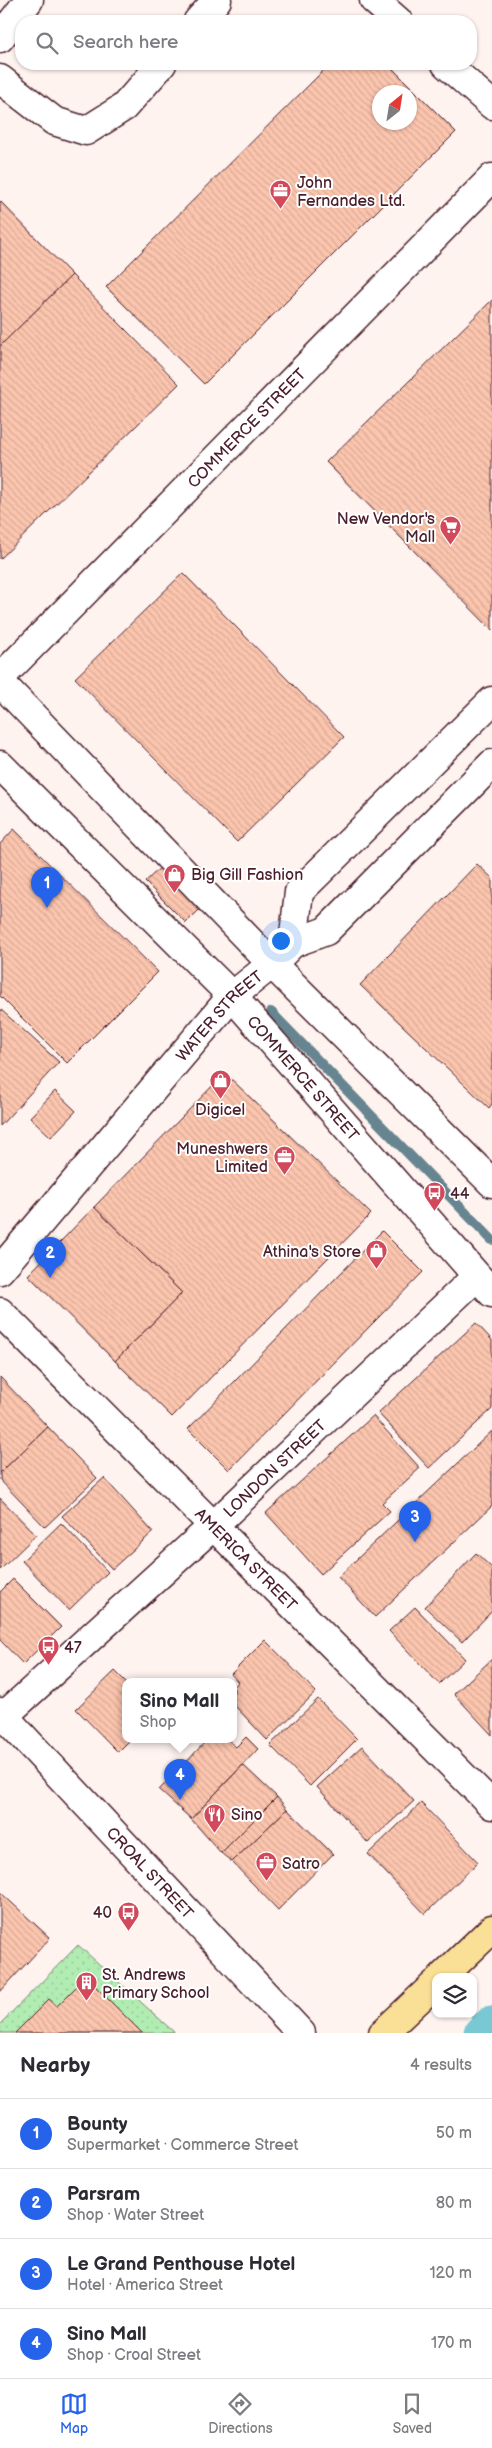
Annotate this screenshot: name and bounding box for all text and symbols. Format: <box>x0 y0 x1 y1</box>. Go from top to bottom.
search box <box>15 15 477 70</box>
icon: search <box>33 29 61 57</box>
text: Search here <box>73 31 178 54</box>
north arrow <box>372 85 417 130</box>
place label: John Fernandes Ltd. <box>297 174 405 211</box>
office icon: John Fernandes Ltd. <box>269 179 293 210</box>
street label: COMMERCE STREET <box>184 365 310 493</box>
place label: New Vendor's Mall <box>337 510 435 547</box>
supermarket icon: New Vendor's Mall <box>439 515 463 546</box>
shop icon: Big Gill Fashion <box>163 862 187 893</box>
place label: Big Gill Fashion <box>191 866 303 885</box>
pin: 1 <box>31 867 63 908</box>
your location <box>268 928 294 954</box>
street label: WATER STREET <box>173 967 267 1066</box>
street label: COMMERCE STREET <box>242 1012 363 1146</box>
shop icon: Digicel <box>208 1068 232 1099</box>
place label: Digicel <box>195 1101 245 1120</box>
place label: Muneshwers Limited <box>176 1140 268 1177</box>
office icon: Muneshwers Limited <box>272 1145 296 1176</box>
bus stop icon: 44 <box>422 1181 446 1212</box>
place label: 44 <box>450 1185 470 1204</box>
pin: 2 <box>34 1237 66 1278</box>
shop icon: Athina's Store <box>365 1239 389 1270</box>
place label: Athina's Store <box>263 1243 362 1262</box>
street label: LONDON STREET <box>220 1416 331 1522</box>
pin: 3 <box>399 1501 431 1542</box>
street label: AMERICA STREET <box>190 1505 301 1615</box>
bus stop icon: 47 <box>36 1635 60 1666</box>
place label: 47 <box>64 1639 82 1658</box>
popup <box>122 1678 237 1743</box>
text: Sino Mall <box>140 1690 219 1713</box>
text: Shop <box>140 1713 177 1732</box>
pin: 4 <box>164 1759 196 1800</box>
restaurant icon: Sino <box>203 1802 227 1833</box>
place label: Sino <box>231 1806 263 1825</box>
street label: CROAL STREET <box>102 1824 197 1924</box>
office icon: Satro <box>254 1851 278 1882</box>
place label: Satro <box>282 1855 320 1874</box>
bus stop icon: 40 <box>116 1900 140 1931</box>
place label: 40 <box>93 1904 112 1923</box>
place label: St. Andrews Primary School <box>102 1966 209 2003</box>
building icon: St. Andrews Primary School <box>74 1971 98 2002</box>
map controls <box>432 1973 477 2018</box>
button: layers <box>432 1973 477 2018</box>
text: Nearby <box>20 2053 90 2078</box>
text: 4 results <box>410 2056 472 2075</box>
text: Bounty <box>67 2113 128 2136</box>
text: 1 <box>33 2124 39 2143</box>
text: 50 m <box>436 2124 472 2143</box>
text: Supermarket · Commerce Street <box>67 2136 298 2155</box>
text: Parsram <box>67 2183 140 2206</box>
text: 2 <box>31 2194 41 2213</box>
text: 80 m <box>436 2194 472 2213</box>
text: Shop · Water Street <box>67 2206 204 2225</box>
text: Le Grand Penthouse Hotel <box>67 2253 295 2276</box>
text: 3 <box>31 2264 41 2283</box>
text: 120 m <box>429 2264 472 2283</box>
text: Hotel · America Street <box>67 2276 223 2295</box>
text: Sino Mall <box>67 2323 147 2346</box>
text: 4 <box>31 2334 41 2353</box>
text: 170 m <box>431 2334 472 2353</box>
text: Shop · Croal Street <box>67 2346 201 2365</box>
tab: Map <box>60 2390 88 2437</box>
tab: Directions <box>208 2390 273 2437</box>
tab: Saved <box>393 2390 432 2437</box>

